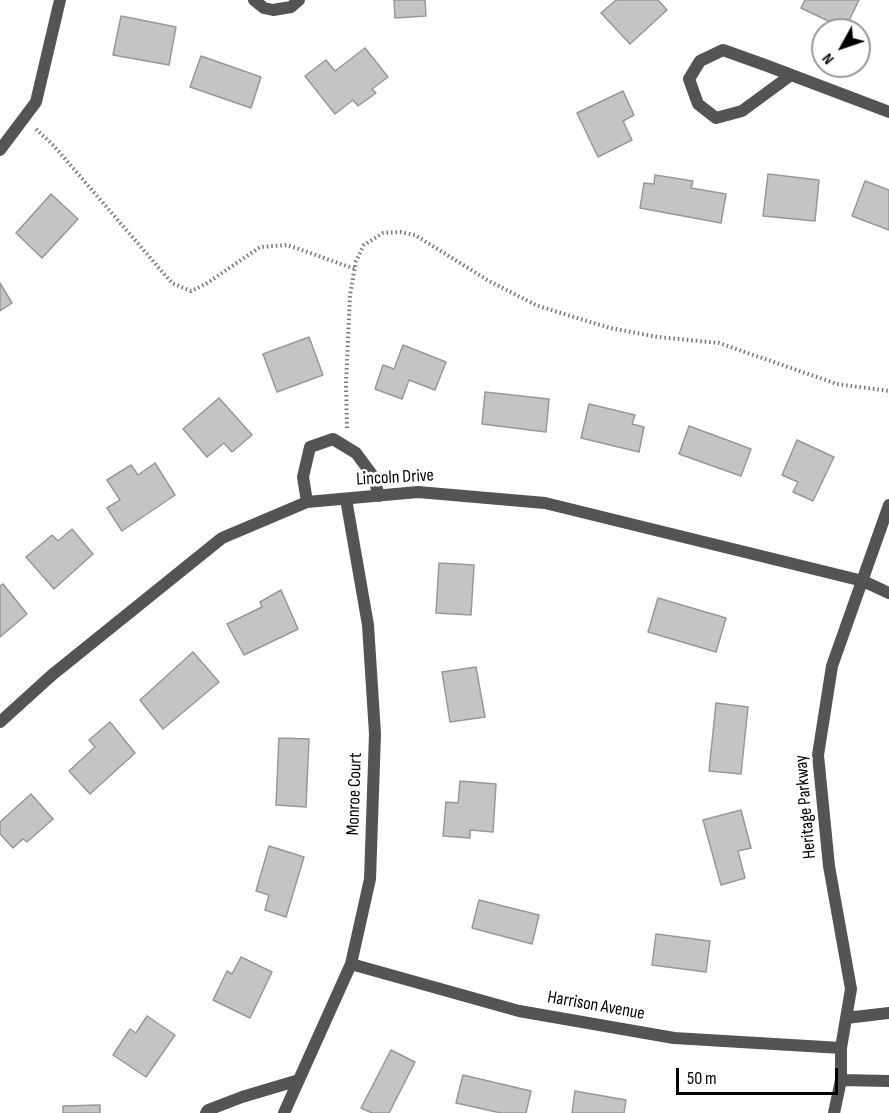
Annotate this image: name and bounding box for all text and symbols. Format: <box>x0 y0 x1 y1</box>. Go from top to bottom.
north arrow <box>811 18 871 78</box>
text: N <box>818 49 838 68</box>
street label: Lincoln Drive <box>356 465 434 491</box>
street label: Monroe Court <box>343 752 367 836</box>
street label: Heritage Parkway <box>791 754 821 860</box>
street label: Harrison Avenue <box>546 987 646 1025</box>
scale bar <box>679 1056 841 1094</box>
text: 50 m <box>687 1068 717 1089</box>

